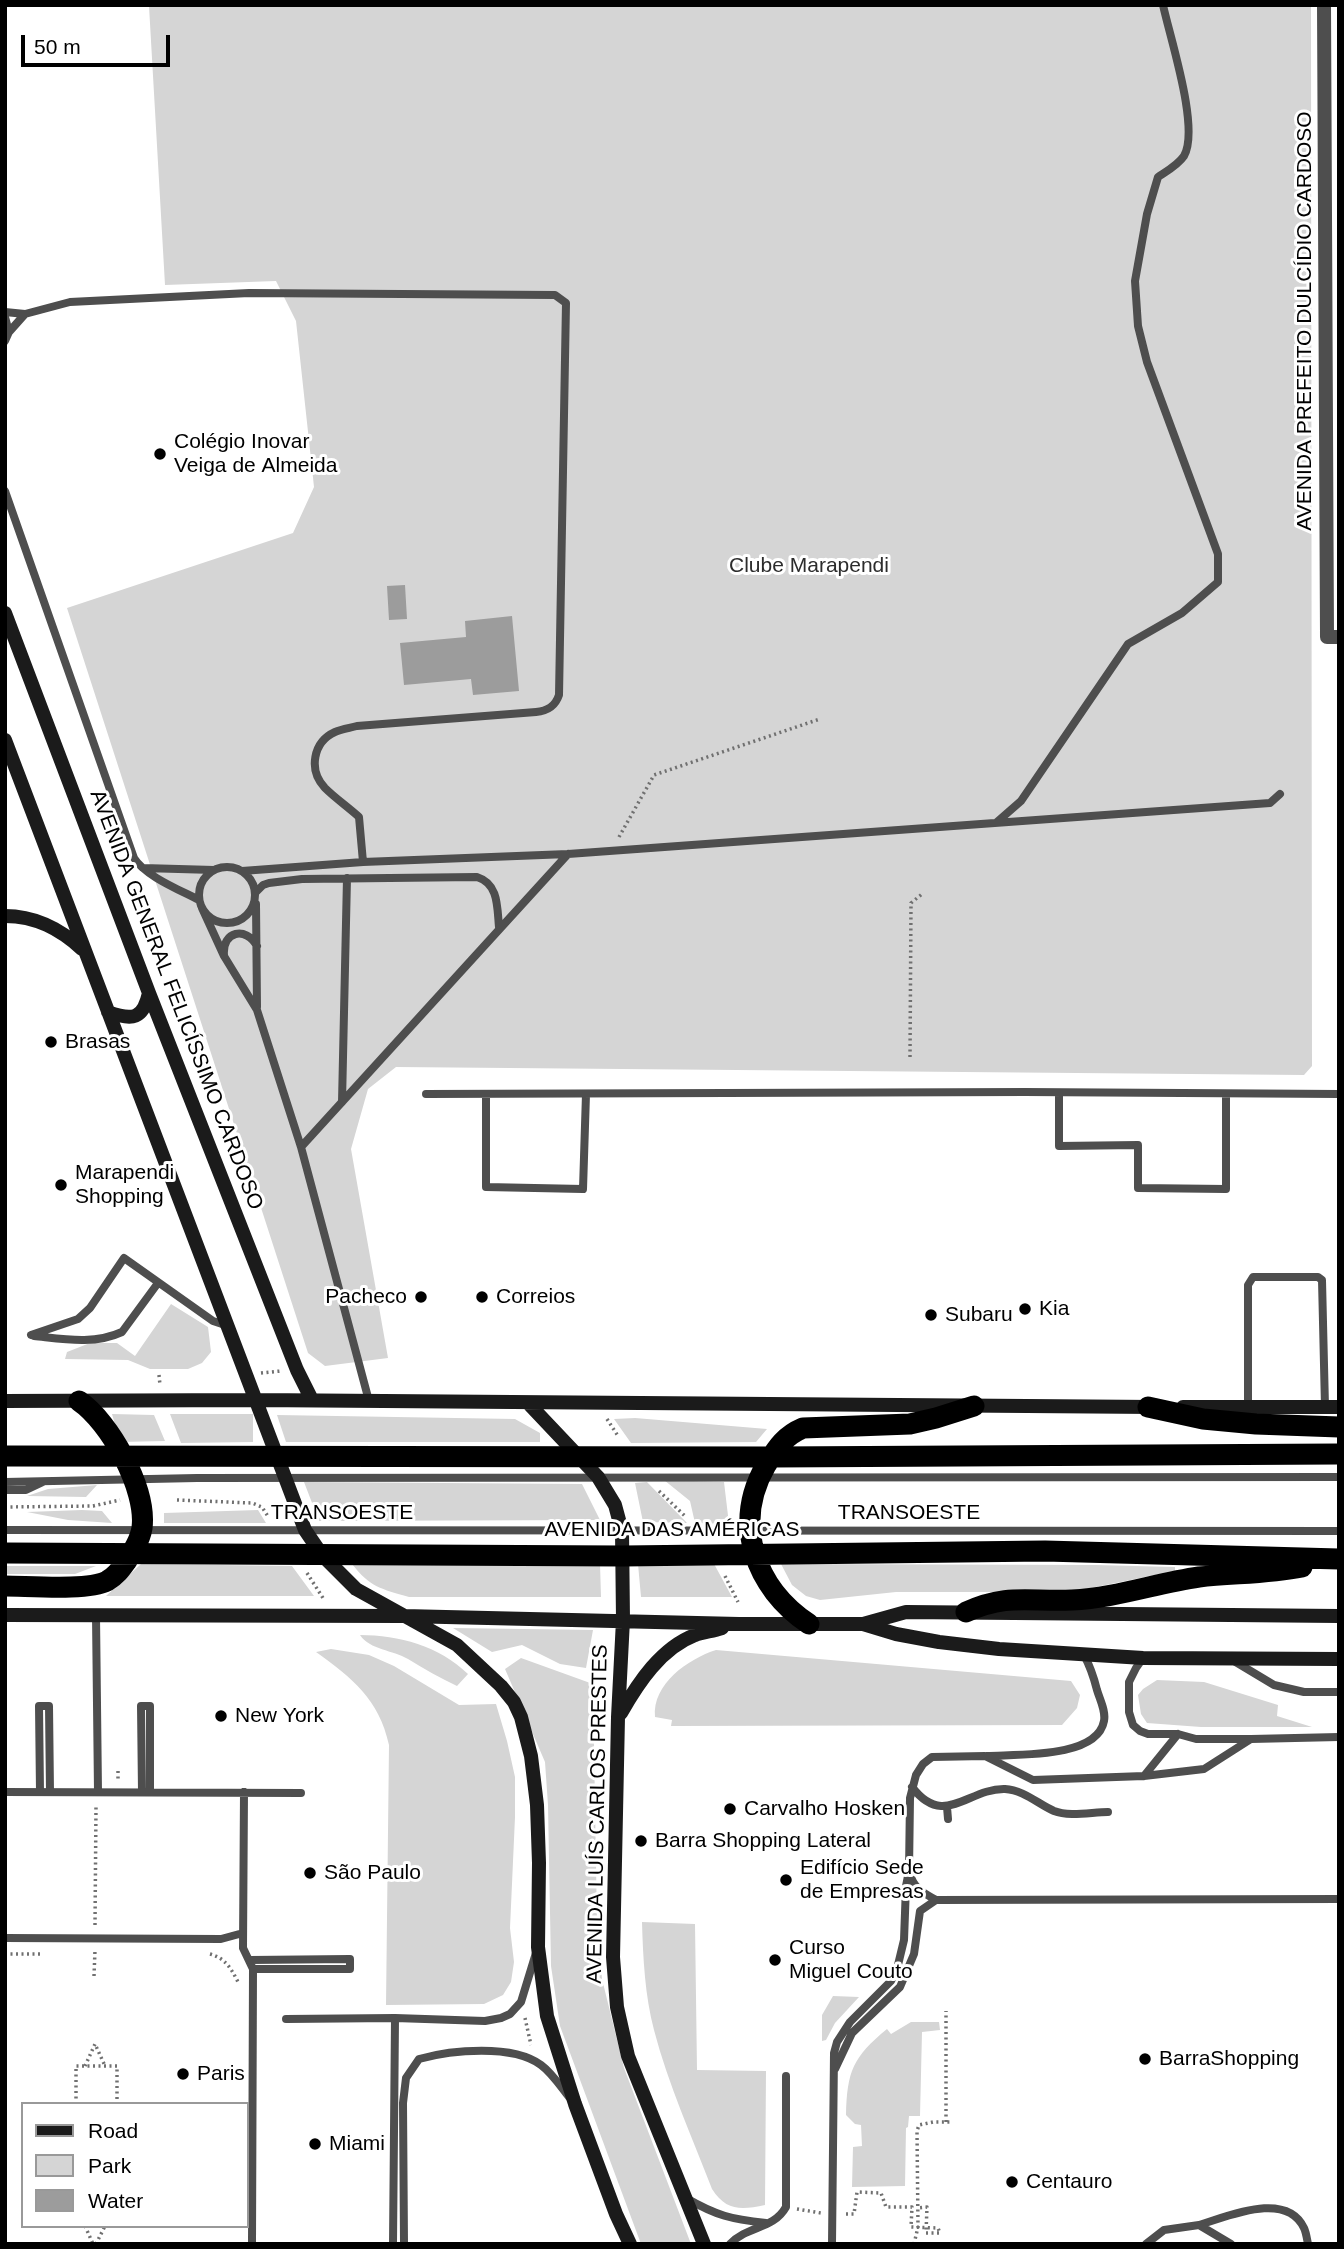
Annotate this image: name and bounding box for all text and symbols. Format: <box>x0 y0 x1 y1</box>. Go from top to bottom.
scale bar <box>24 21 173 65</box>
text: 50 m <box>34 35 81 58</box>
street label: AVENIDA PREFEITO DULCÍDIO CARDOSO <box>1292 111 1318 531</box>
place label: Colégio Inovar Veiga de Almeida <box>174 429 337 479</box>
marker: Colégio Inovar Veiga de Almeida <box>152 446 168 462</box>
park label: Clube Marapendi <box>729 553 889 579</box>
street label: AVENIDA GENERAL FELICÍSSIMO CARDOSO <box>84 786 268 1214</box>
place label: Brasas <box>65 1029 130 1055</box>
marker: Brasas <box>43 1034 59 1050</box>
place label: Marapendi Shopping <box>75 1160 174 1210</box>
marker: Marapendi Shopping <box>53 1177 69 1193</box>
place label: Pacheco <box>325 1284 407 1310</box>
place label: Correios <box>496 1284 575 1310</box>
marker: Pacheco <box>413 1289 429 1305</box>
marker: Correios <box>474 1289 490 1305</box>
place label: Kia <box>1039 1296 1069 1322</box>
marker: Kia <box>1017 1301 1033 1317</box>
place label: Subaru <box>945 1302 1013 1328</box>
marker: Subaru <box>923 1307 939 1323</box>
street label: TRANSOESTE <box>271 1500 413 1526</box>
street label: TRANSOESTE <box>838 1500 980 1526</box>
street label: AVENIDA DAS AMÉRICAS <box>544 1517 800 1543</box>
street label: AVENIDA LUÍS CARLOS PRESTES <box>582 1644 614 1984</box>
place label: New York <box>235 1703 324 1729</box>
marker: New York <box>213 1708 229 1724</box>
place label: Carvalho Hosken <box>744 1796 905 1822</box>
marker: Carvalho Hosken <box>722 1801 738 1817</box>
place label: Barra Shopping Lateral <box>655 1828 871 1854</box>
marker: Barra Shopping Lateral <box>633 1833 649 1849</box>
place label: Edifício Sede de Empresas <box>800 1855 924 1905</box>
place label: São Paulo <box>324 1860 421 1886</box>
marker: São Paulo <box>302 1865 318 1881</box>
marker: Edifício Sede de Empresas <box>778 1872 794 1888</box>
place label: Curso Miguel Couto <box>789 1935 913 1985</box>
marker: Curso Miguel Couto <box>767 1952 783 1968</box>
place label: BarraShopping <box>1159 2046 1299 2072</box>
marker: BarraShopping <box>1137 2051 1153 2067</box>
place label: Paris <box>197 2061 245 2087</box>
marker: Paris <box>175 2066 191 2082</box>
legend <box>21 2102 248 2228</box>
text: Road <box>88 2119 138 2142</box>
place label: Miami <box>329 2131 385 2157</box>
marker: Miami <box>307 2136 323 2152</box>
text: Park <box>88 2154 131 2177</box>
place label: Centauro <box>1026 2169 1112 2195</box>
marker: Centauro <box>1004 2174 1020 2190</box>
text: Water <box>88 2189 143 2212</box>

